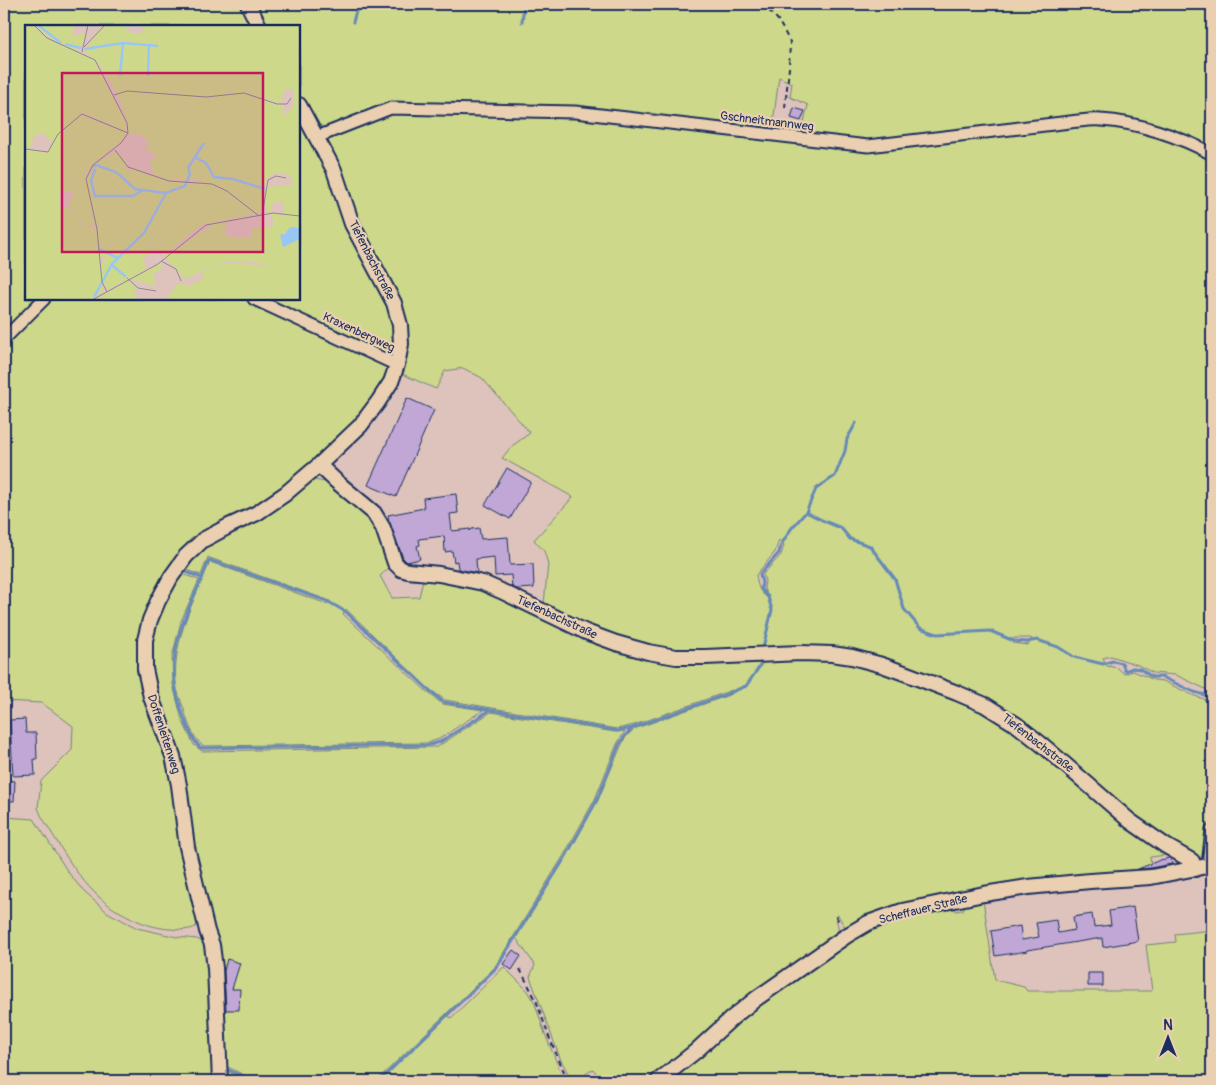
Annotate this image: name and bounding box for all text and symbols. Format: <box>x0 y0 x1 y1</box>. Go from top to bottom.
inset map <box>25 25 300 300</box>
street label: Gschneitmannweg <box>719 108 815 135</box>
street label: Tiefenbachstraße <box>345 218 398 302</box>
street label: Kraxenbergweg <box>320 309 397 356</box>
street label: Tiefenbachstraße <box>514 592 599 643</box>
street label: Doffenleitenweg <box>144 693 183 776</box>
street label: Tiefenbachstraße <box>999 711 1077 776</box>
street label: Scheffauer Straße <box>877 891 969 928</box>
north arrow <box>1144 1012 1194 1062</box>
text: N <box>1163 1017 1173 1034</box>

